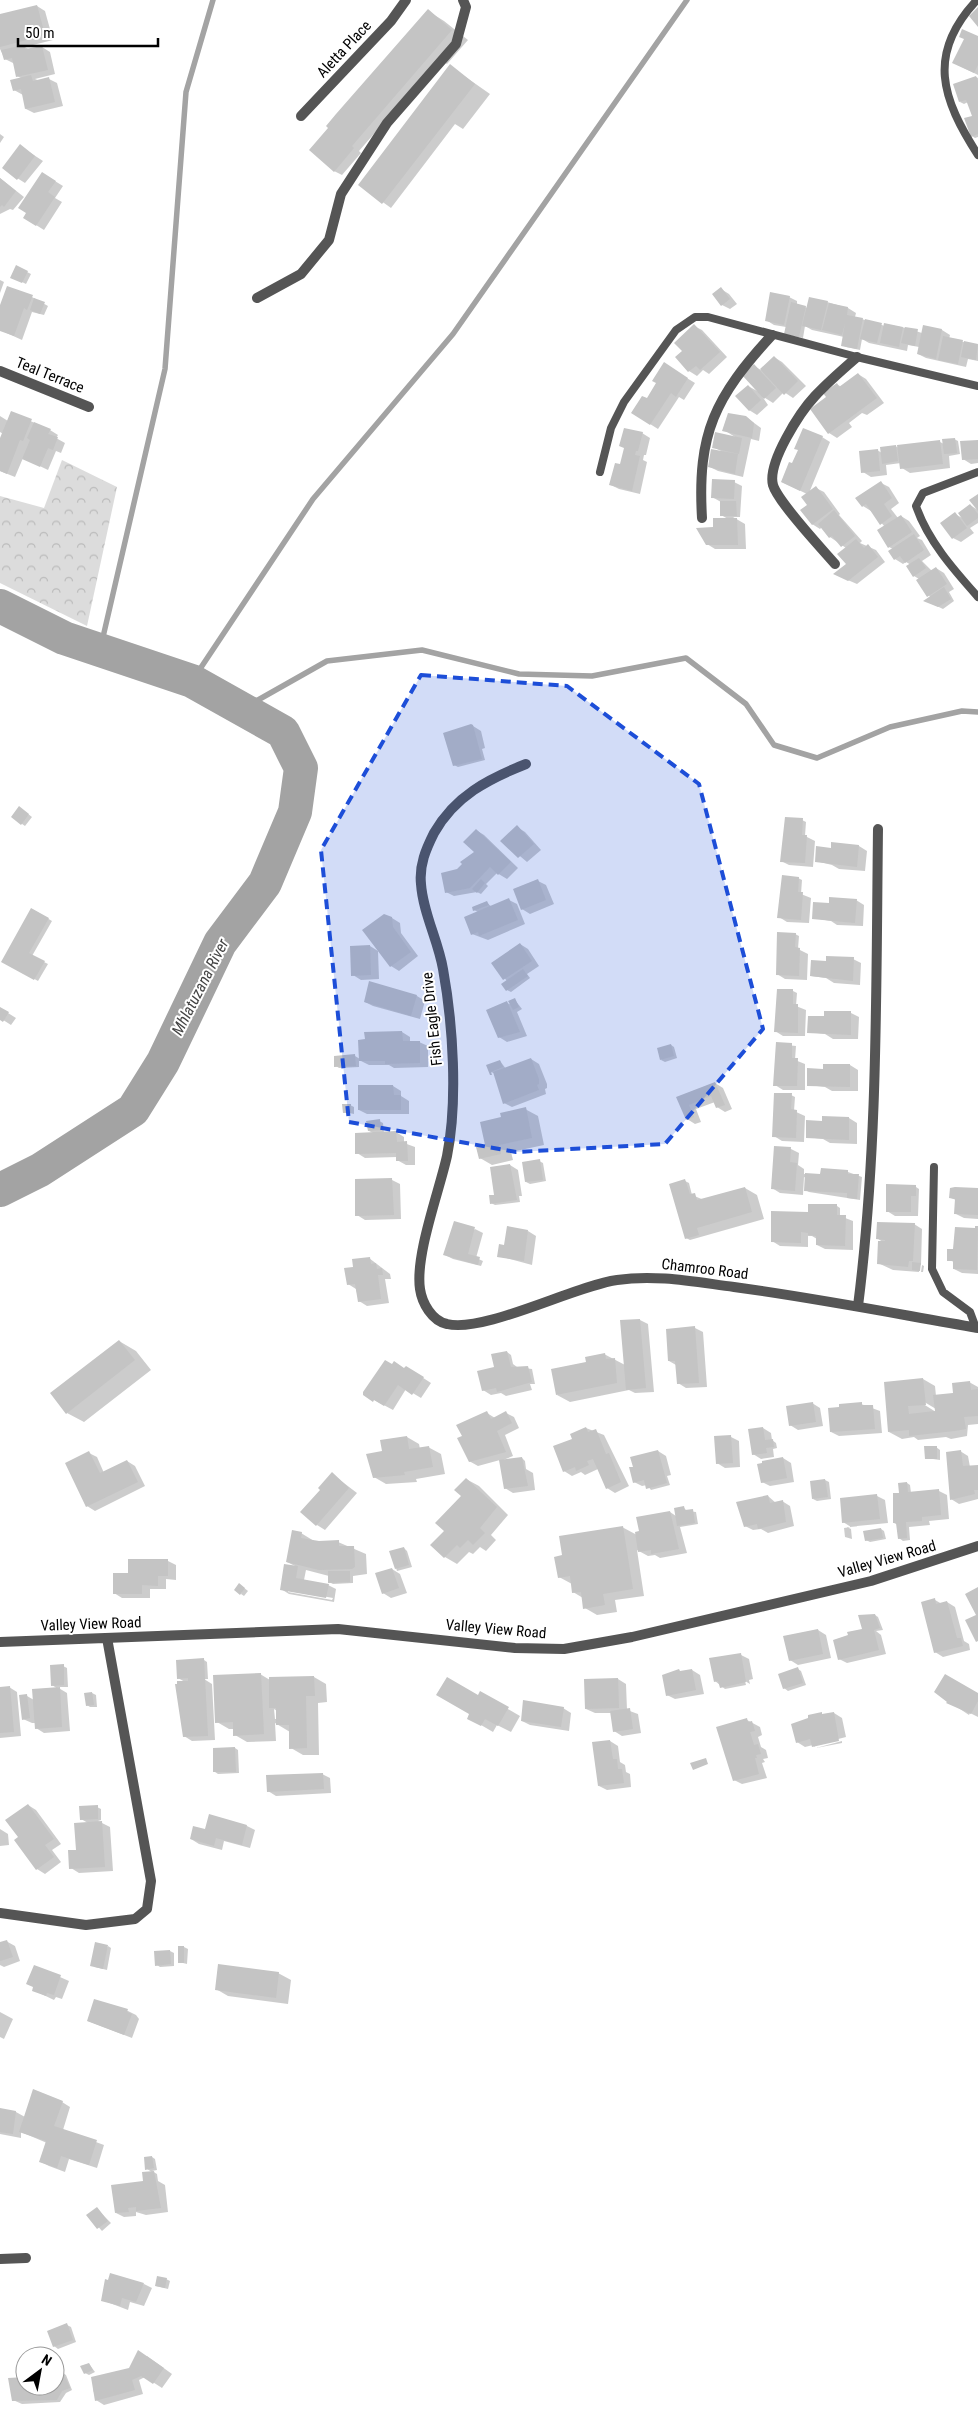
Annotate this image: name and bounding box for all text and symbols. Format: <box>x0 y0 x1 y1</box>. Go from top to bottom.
scale bar <box>18 15 158 47</box>
street label: Aletta Place <box>313 17 375 81</box>
text: 50 m <box>25 24 55 42</box>
street label: Teal Terrace <box>13 353 87 397</box>
water label: Mhlatuzana River <box>168 935 233 1038</box>
street label: Fish Eagle Drive <box>418 971 446 1067</box>
street label: Chamroo Road <box>661 1255 749 1283</box>
street label: Valley View Road <box>836 1536 938 1582</box>
street label: Valley View Road <box>40 1613 142 1635</box>
street label: Valley View Road <box>445 1616 547 1642</box>
north arrow <box>15 2346 65 2396</box>
text: N <box>39 2351 55 2369</box>

